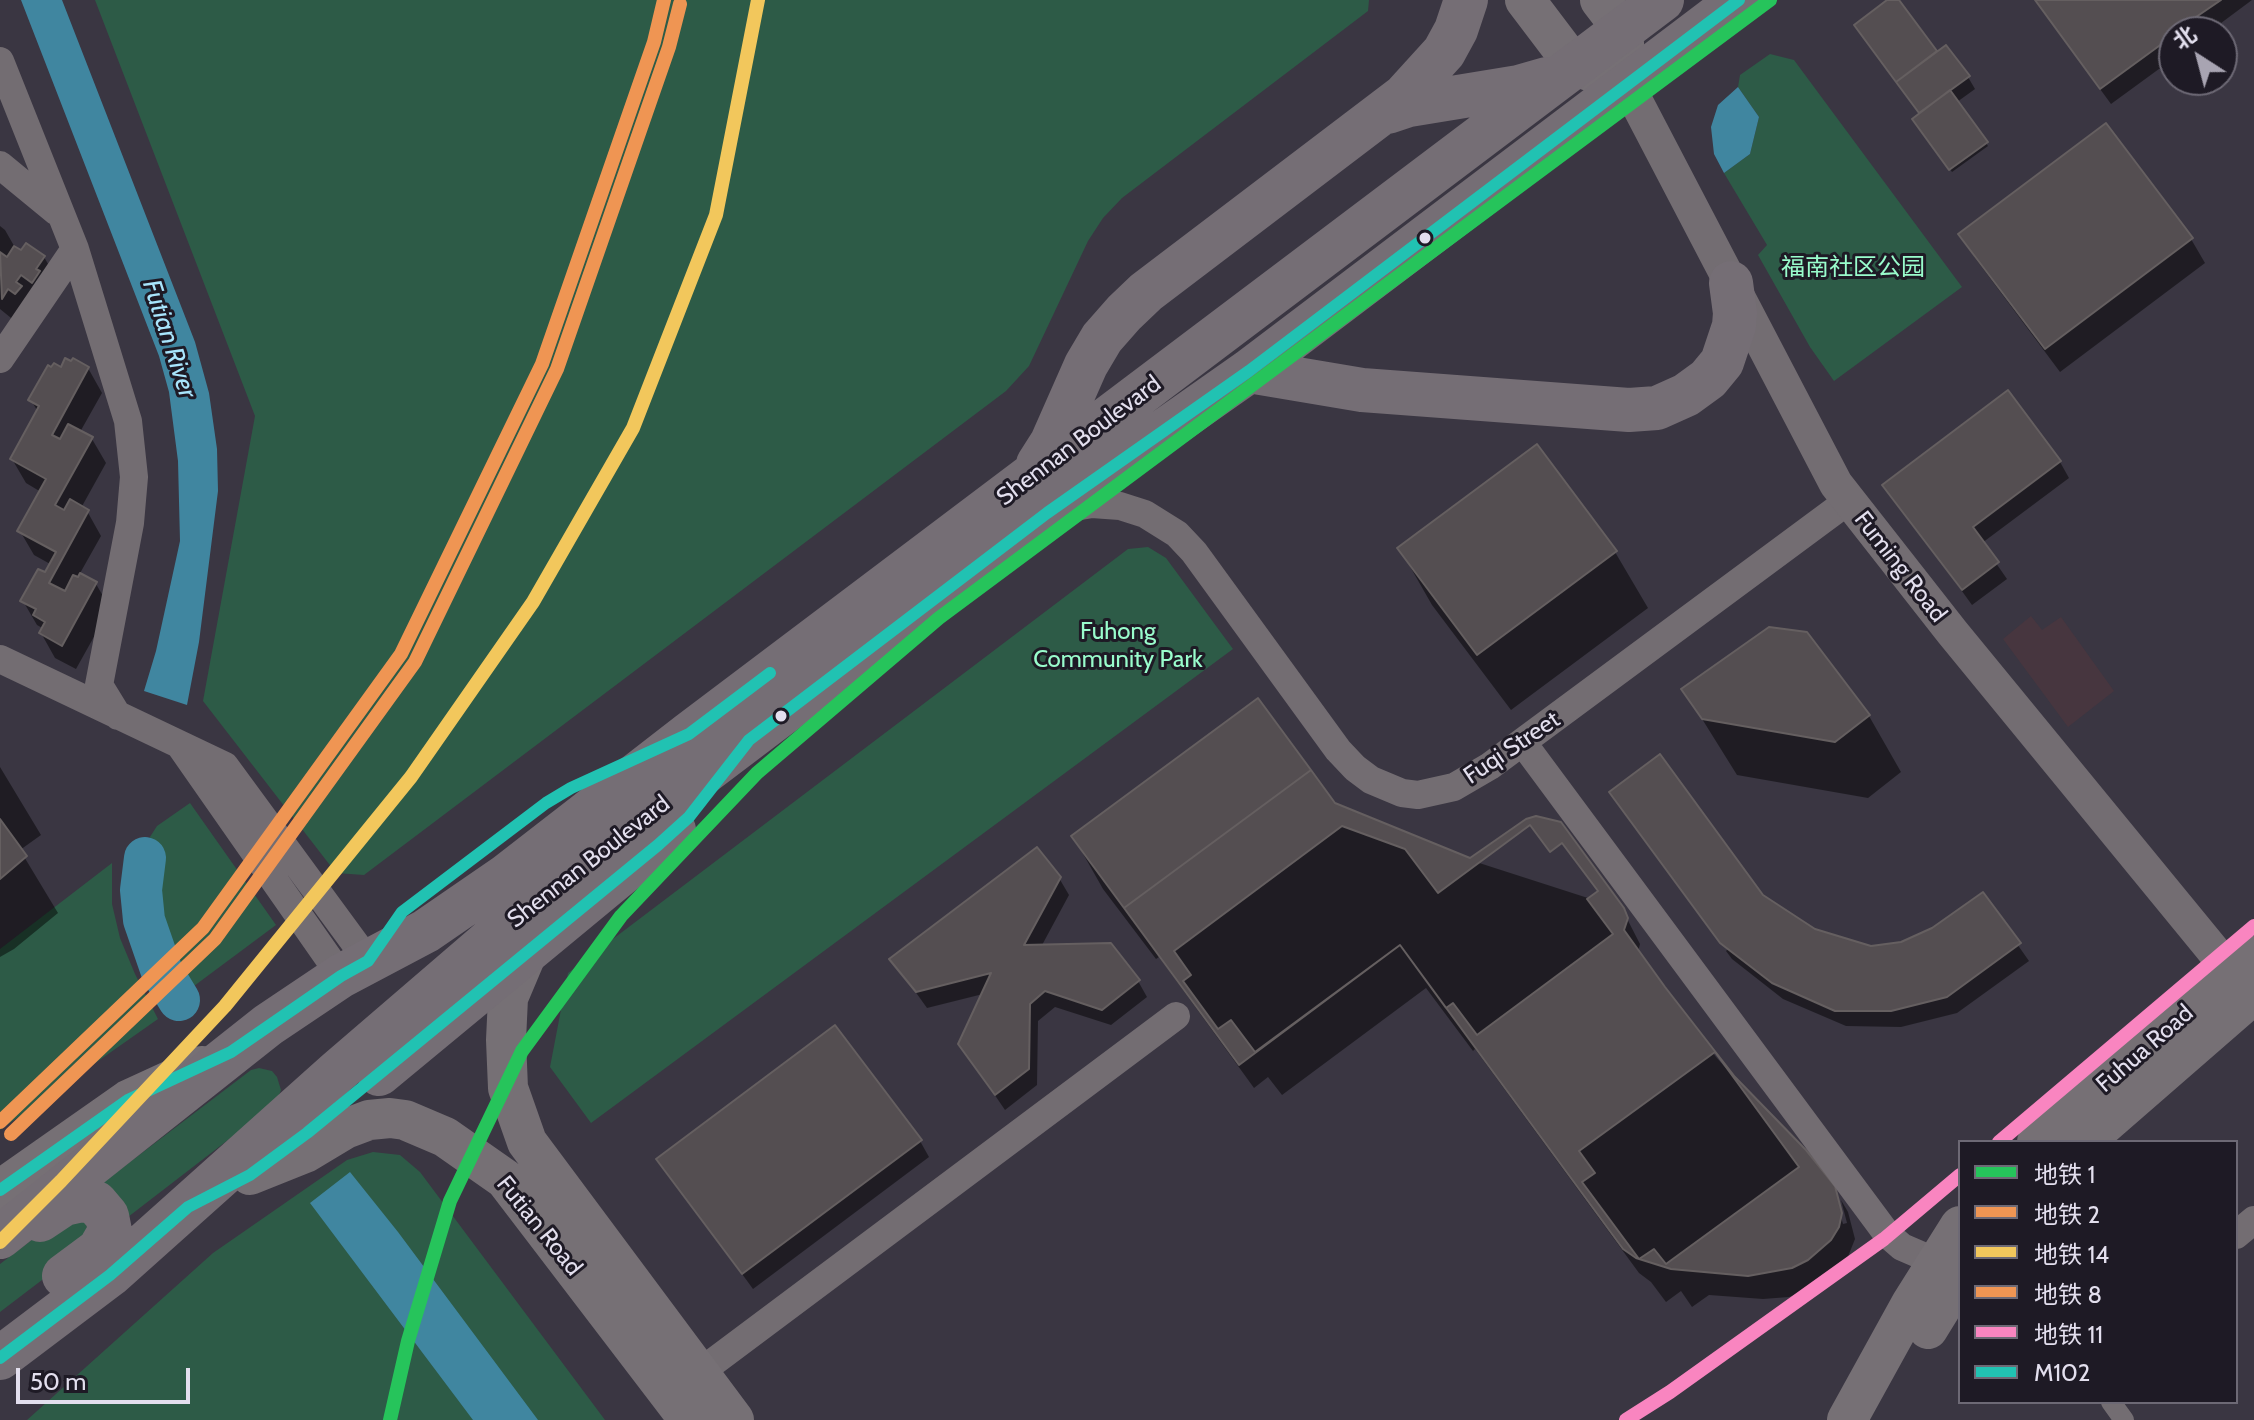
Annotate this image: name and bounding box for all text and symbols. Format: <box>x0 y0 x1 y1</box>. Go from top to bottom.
north arrow <box>2158 16 2238 96</box>
text: 北 <box>2168 20 2202 55</box>
unlabelled marker <box>1417 230 1433 246</box>
park label: 福南社区公园 <box>1781 254 1925 282</box>
water label: Futian River <box>135 276 203 402</box>
street label: Shennan Boulevard <box>991 370 1167 512</box>
street label: Fuming Road <box>1848 506 1952 628</box>
park label: Fuhong Community Park <box>1033 618 1203 674</box>
street label: Fuqi Street <box>1458 705 1566 791</box>
unlabelled marker <box>773 708 789 724</box>
street label: Shennan Boulevard <box>502 790 676 934</box>
street label: Fuhua Road <box>2091 999 2199 1099</box>
legend <box>1958 1140 2238 1404</box>
text: 地铁 1 <box>2034 1160 2095 1189</box>
street label: Futian Road <box>490 1170 588 1282</box>
text: 地铁 2 <box>2034 1200 2100 1229</box>
text: 地铁 14 <box>2034 1240 2109 1269</box>
text: 地铁 8 <box>2034 1280 2102 1309</box>
text: 地铁 11 <box>2034 1320 2103 1349</box>
scale bar <box>20 1352 194 1402</box>
text: M102 <box>2034 1358 2090 1387</box>
text: 50 m <box>30 1367 86 1396</box>

